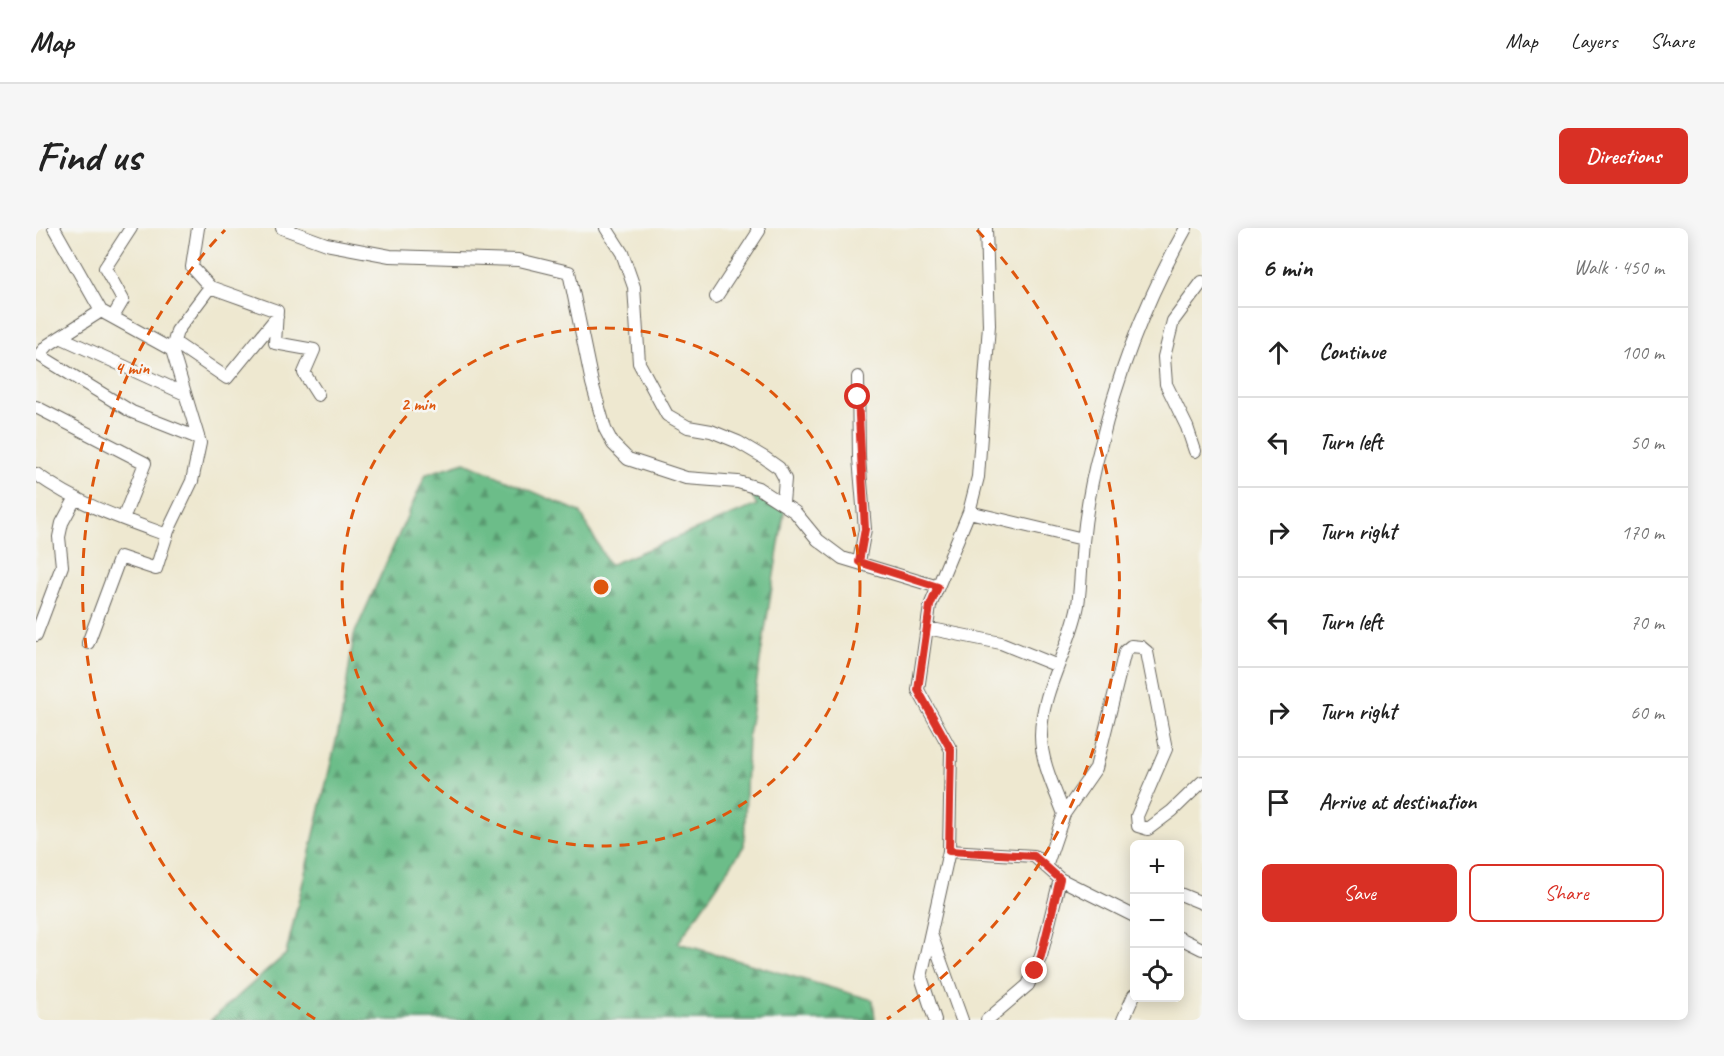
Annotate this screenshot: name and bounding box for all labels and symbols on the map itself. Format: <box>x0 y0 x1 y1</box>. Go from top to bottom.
text: 4 min <box>115 357 150 379</box>
route start <box>844 383 870 409</box>
text: 2 min <box>401 393 436 415</box>
centre of rings <box>591 577 611 597</box>
route end <box>1021 957 1047 983</box>

